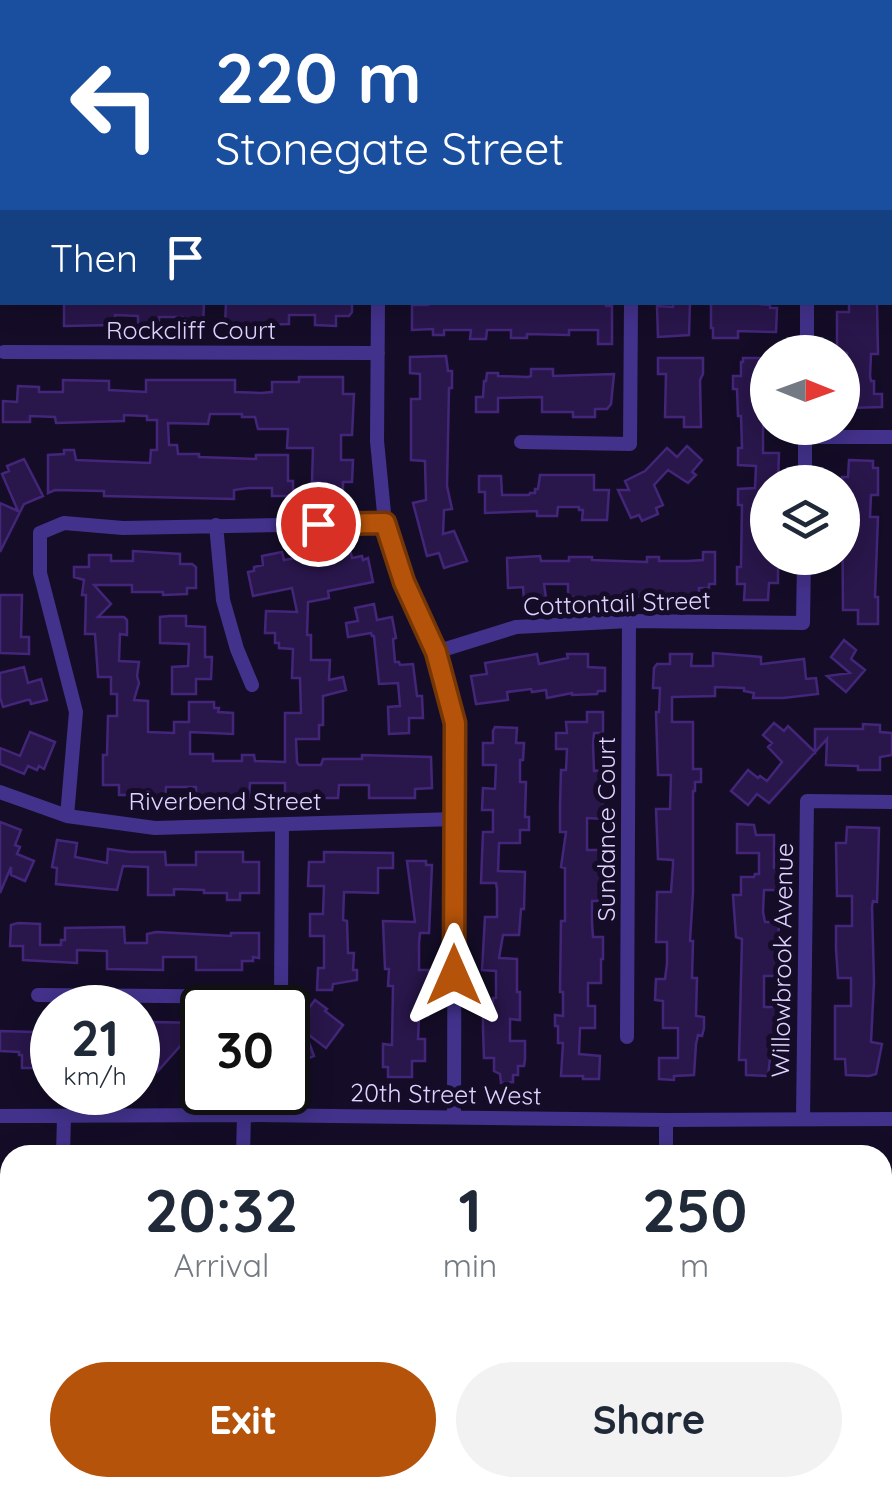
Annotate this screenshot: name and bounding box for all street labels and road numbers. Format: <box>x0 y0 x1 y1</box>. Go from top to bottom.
street label: Rockcliff Court <box>106 314 276 345</box>
street label: Cottontail Street <box>523 584 711 621</box>
street label: Sundance Court <box>590 736 621 922</box>
street label: Riverbend Street <box>129 785 321 816</box>
street label: Willowbrook Avenue <box>764 842 799 1078</box>
street label: 20th Street West <box>350 1076 542 1111</box>

